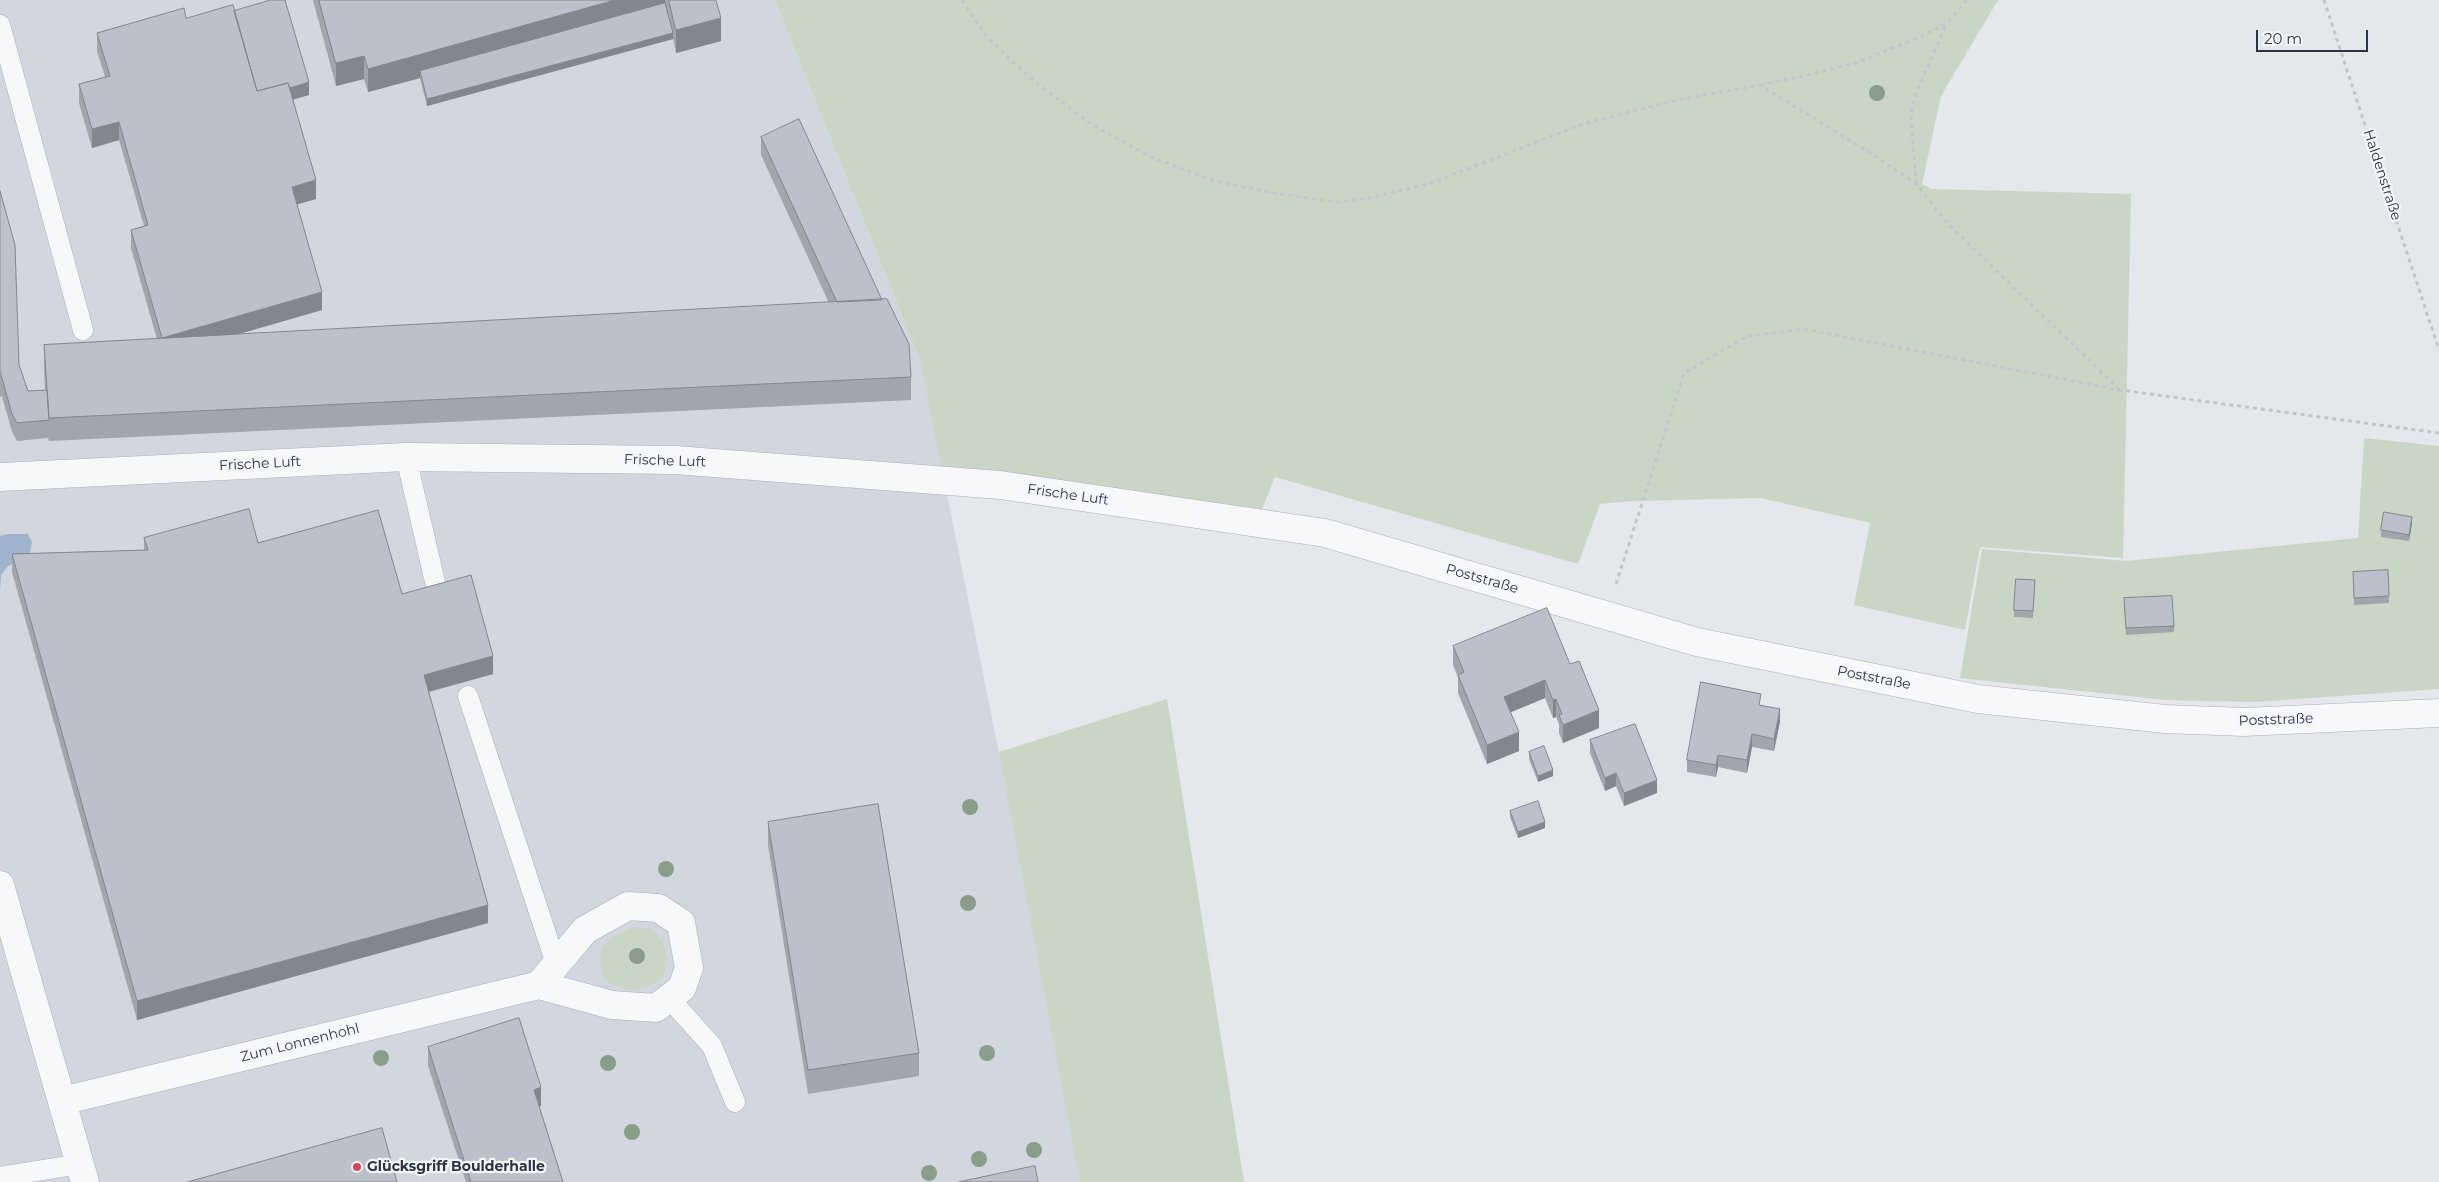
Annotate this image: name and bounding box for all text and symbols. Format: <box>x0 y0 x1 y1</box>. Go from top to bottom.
scale bar <box>2259 20 2372 52</box>
text: 20 m <box>2264 29 2302 48</box>
street label: Haldenstraße <box>2359 127 2405 223</box>
street label: Frische Luft <box>624 451 706 471</box>
street label: Frische Luft <box>219 453 301 475</box>
street label: Frische Luft <box>1026 481 1110 509</box>
street label: Poststraße <box>1444 561 1520 597</box>
street label: Poststraße <box>1836 663 1912 693</box>
street label: Poststraße <box>2238 710 2314 730</box>
street label: Zum Lonnenhohl <box>239 1020 361 1066</box>
place label: Glücksgriff Boulderhalle <box>367 1159 545 1175</box>
marker: Glücksgriff Boulderhalle <box>351 1161 363 1173</box>

